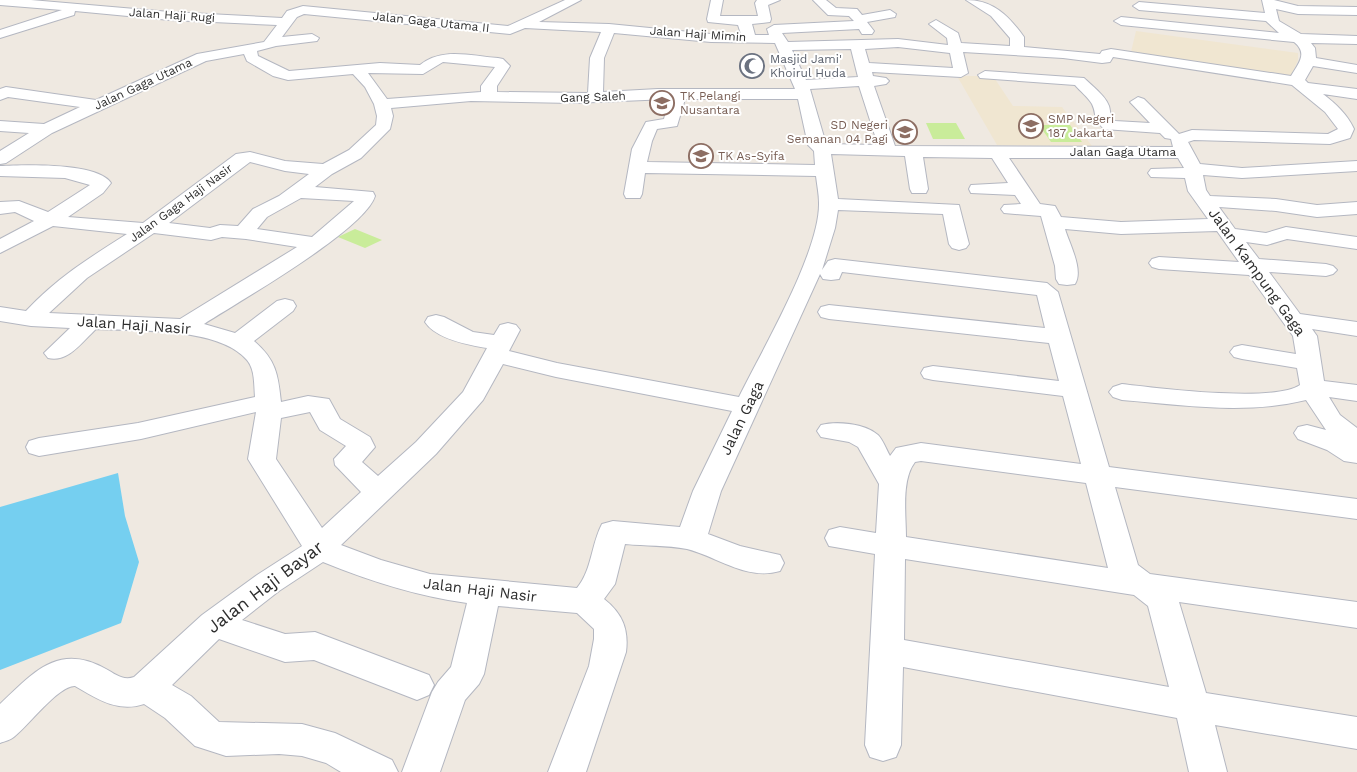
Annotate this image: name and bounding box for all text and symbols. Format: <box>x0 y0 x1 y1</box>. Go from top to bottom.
street label: Jalan Haji Rugi <box>129 5 215 25</box>
street label: Jalan Gaga Utama II <box>372 9 490 35</box>
street label: Jalan Haji Mimin <box>649 24 747 44</box>
place label: Masjid Jami' Khoirul Huda <box>770 52 846 80</box>
mosque icon: Masjid Jami' Khoirul Huda <box>739 53 765 79</box>
street label: Jalan Gaga Utama <box>92 55 194 113</box>
street label: Gang Saleh <box>560 89 626 105</box>
place label: TK Pelangi Nusantara <box>680 89 741 117</box>
school or university icon: TK Pelangi Nusantara <box>649 90 675 116</box>
place label: SMP Negeri 187 Jakarta <box>1048 112 1114 140</box>
school or university icon: SMP Negeri 187 Jakarta <box>1018 113 1044 139</box>
place label: SD Negeri Semanan 04 Pagi <box>787 118 888 146</box>
school or university icon: SD Negeri Semanan 04 Pagi <box>892 119 918 145</box>
school or university icon: TK As-Syifa <box>688 143 714 169</box>
street label: Jalan Gaga Utama <box>1070 145 1176 159</box>
place label: TK As-Syifa <box>718 149 785 163</box>
street label: Jalan Gaga Haji Nasir <box>127 161 235 245</box>
street label: Jalan Kampung Gaga <box>1205 205 1310 340</box>
street label: Jalan Haji Nasir <box>76 312 192 338</box>
street label: Jalan Gaga <box>716 378 768 458</box>
street label: Jalan Haji Bayar <box>202 536 327 637</box>
street label: Jalan Haji Nasir <box>422 574 538 606</box>

